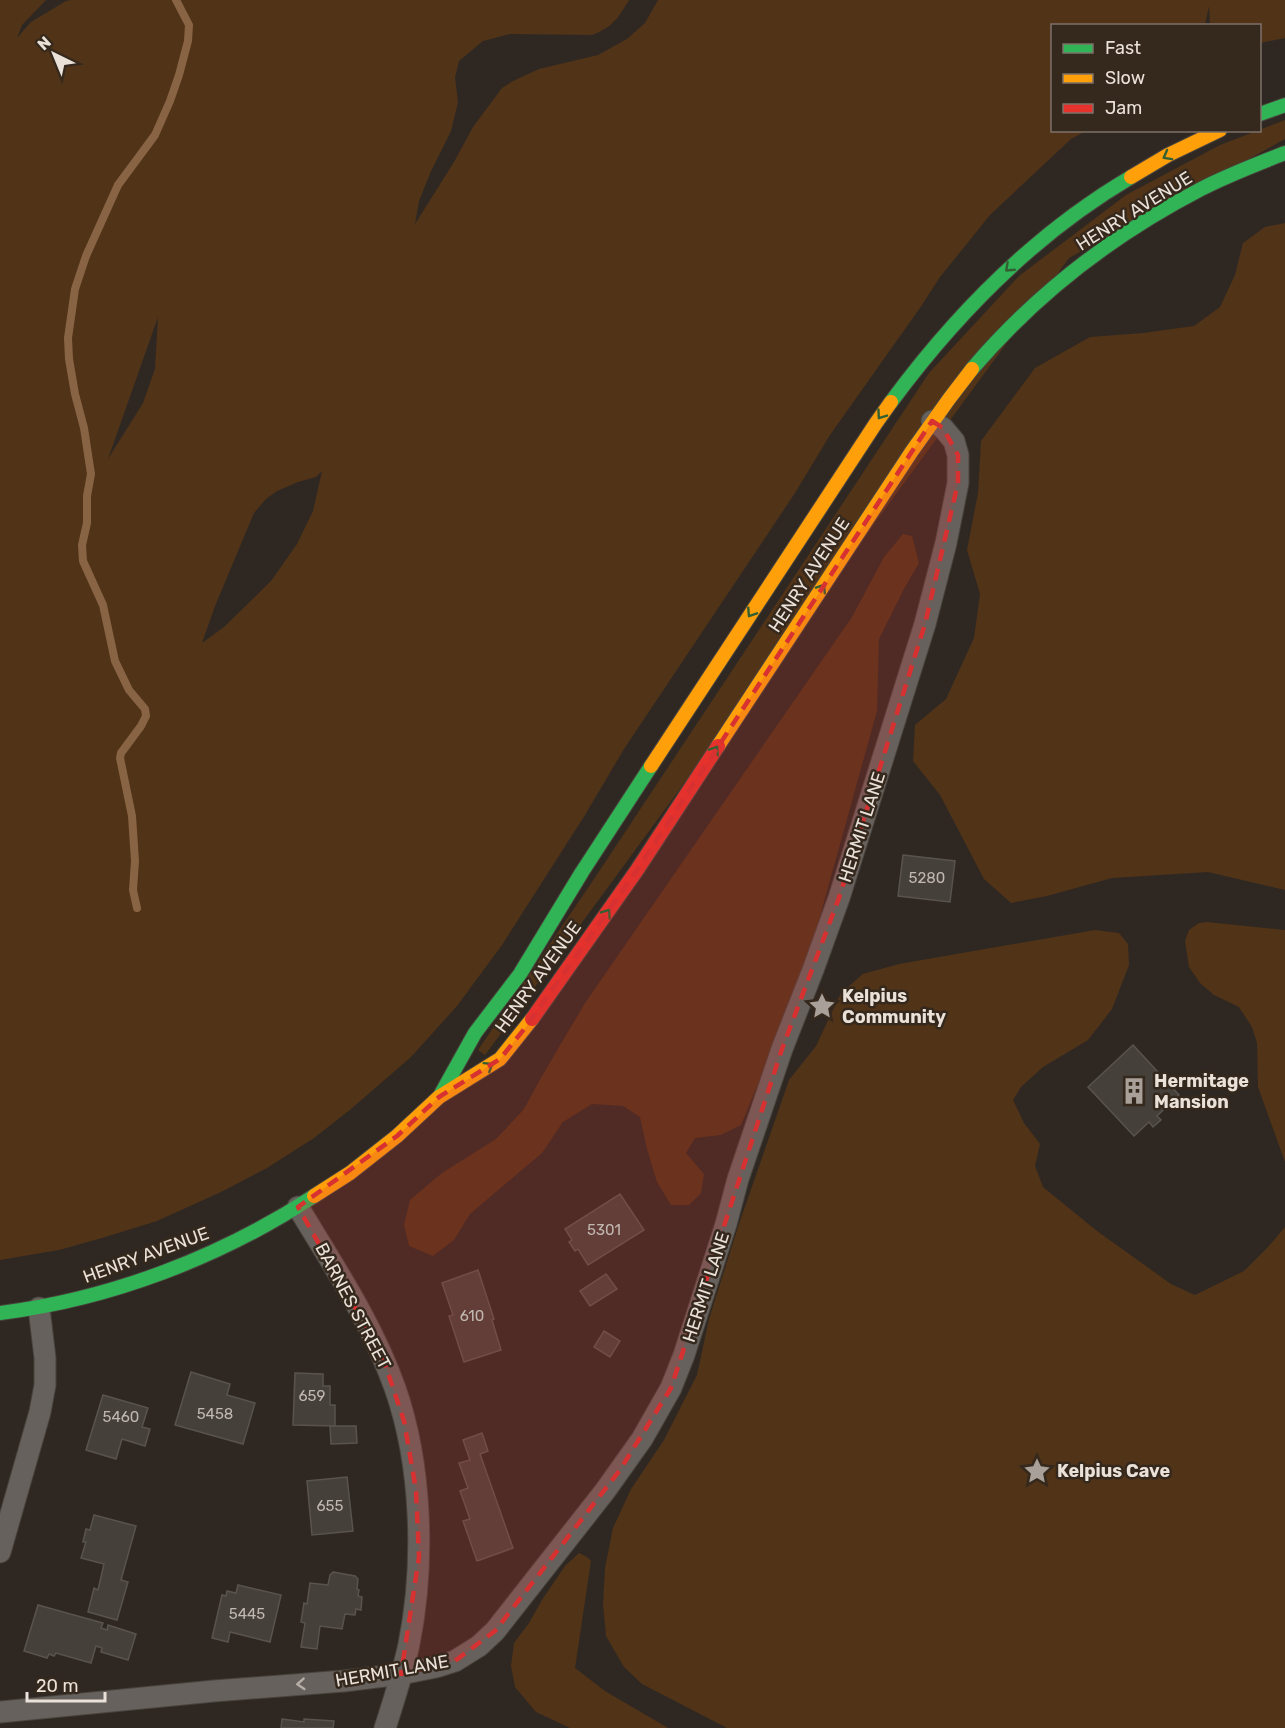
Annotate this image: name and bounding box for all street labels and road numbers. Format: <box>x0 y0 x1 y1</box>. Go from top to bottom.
street label: HENRY AVENUE <box>1072 167 1196 255</box>
street label: HENRY AVENUE <box>764 513 854 637</box>
street label: HERMIT LANE <box>834 769 890 885</box>
street label: HENRY AVENUE <box>490 917 586 1037</box>
street label: HENRY AVENUE <box>80 1222 212 1288</box>
street label: HERMIT LANE <box>678 1229 734 1345</box>
street label: BARNES STREET <box>310 1239 396 1373</box>
street label: HERMIT LANE <box>334 1650 450 1692</box>

